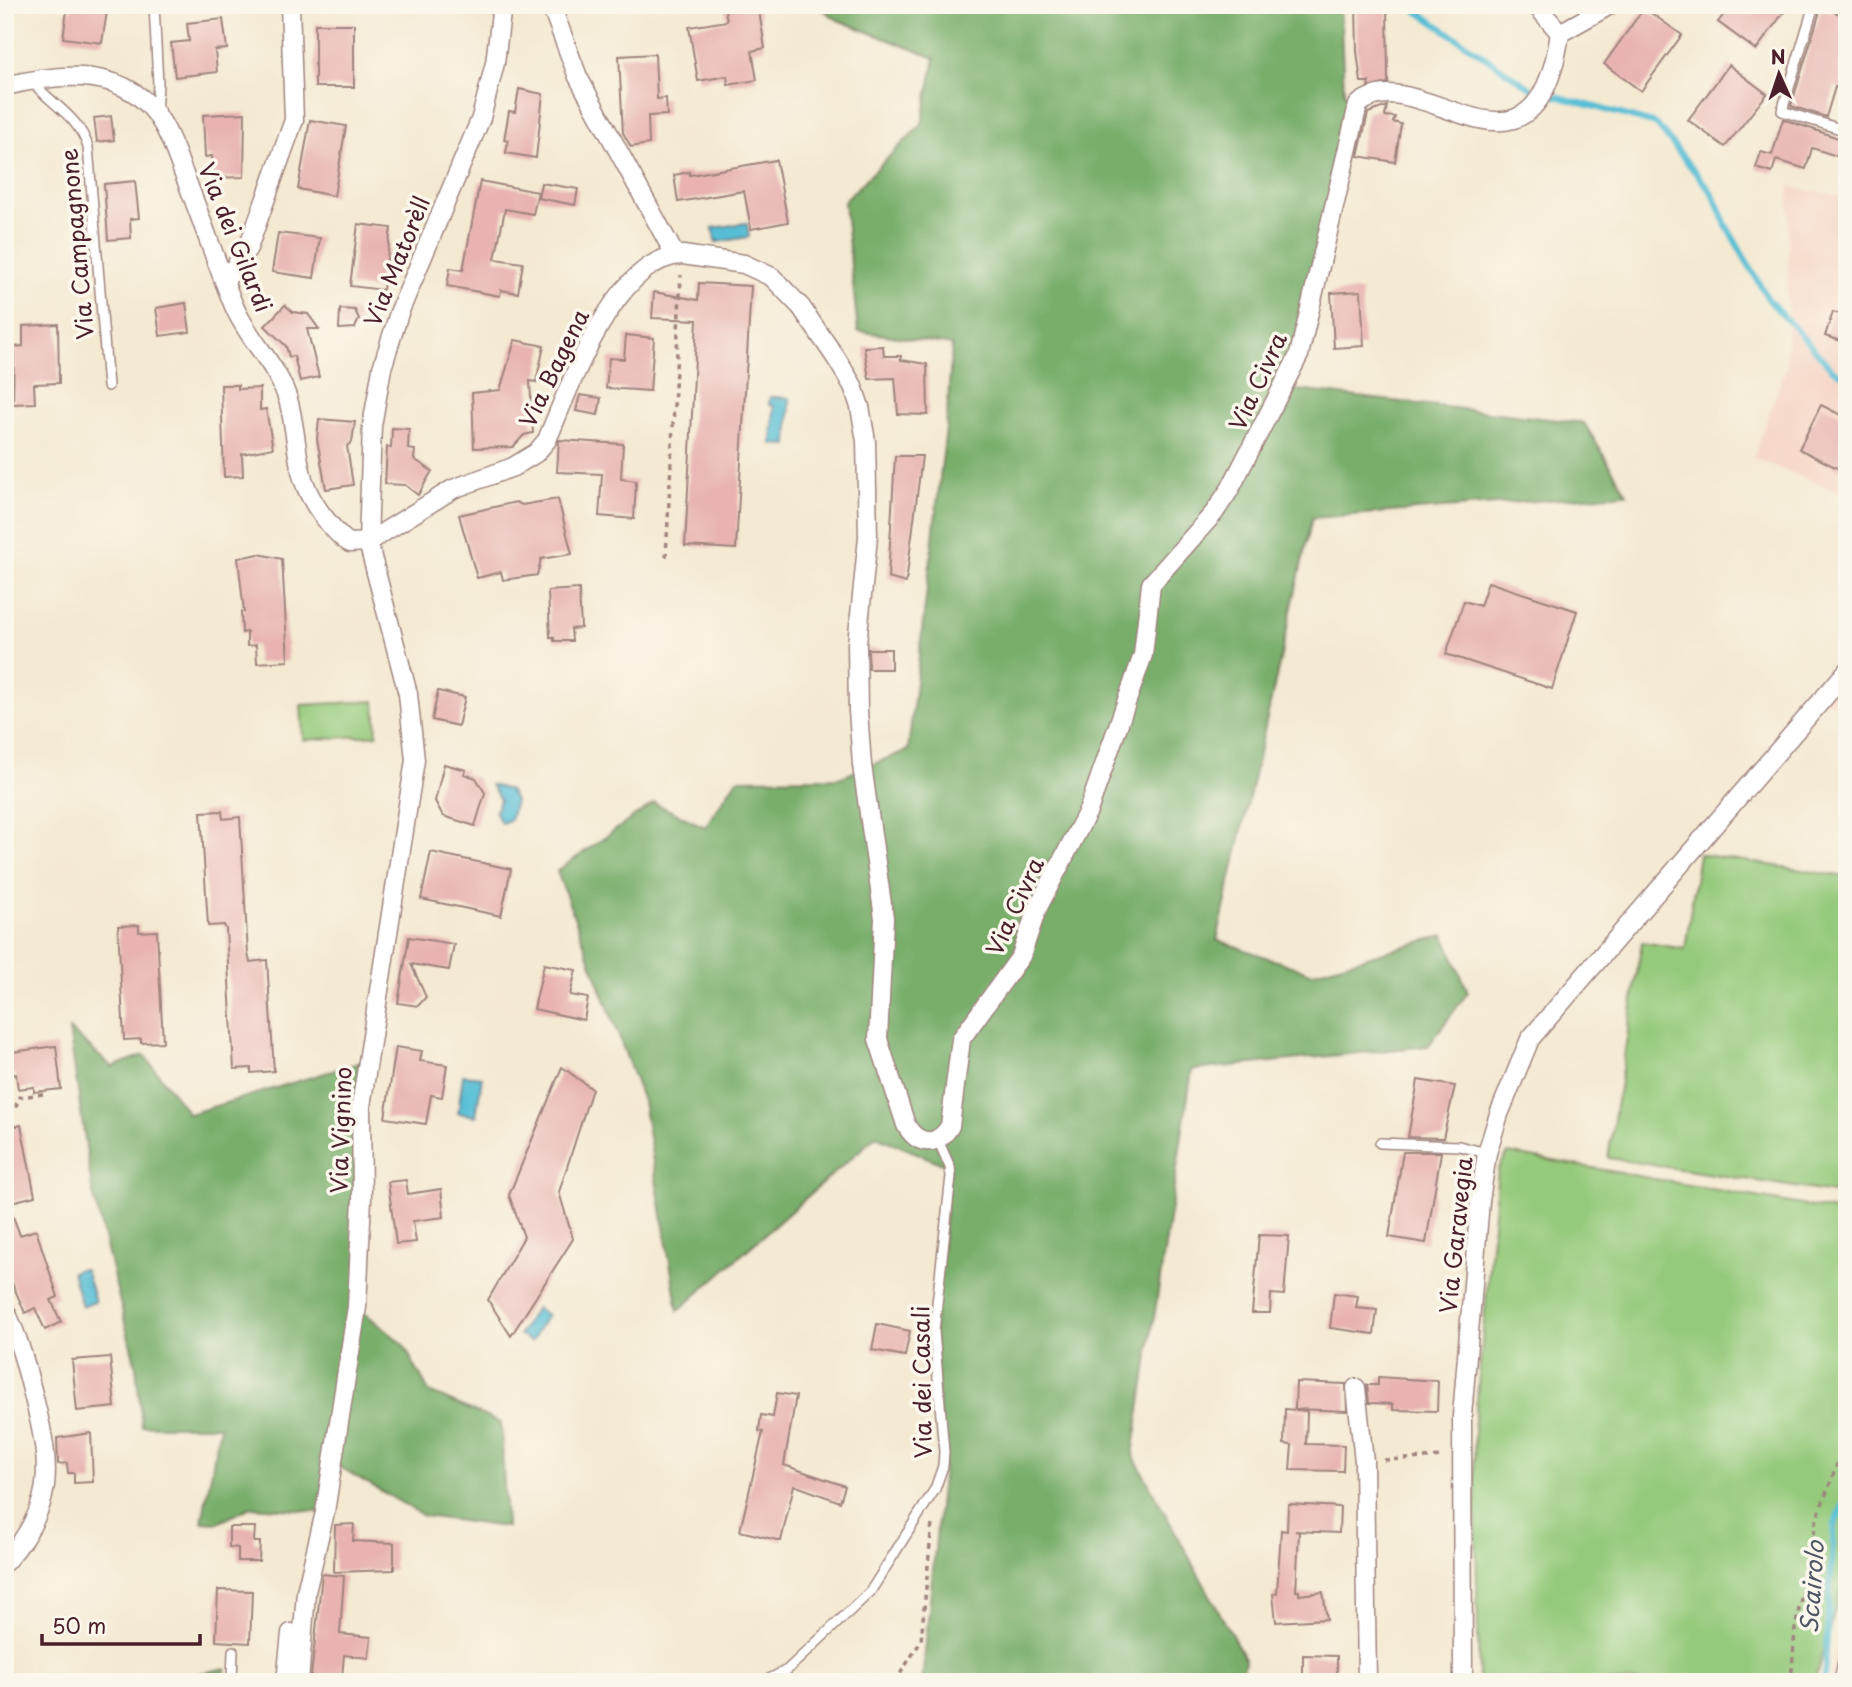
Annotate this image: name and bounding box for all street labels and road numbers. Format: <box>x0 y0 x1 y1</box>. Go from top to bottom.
street label: Via Campagnone <box>50 147 102 341</box>
street label: Via dei Gilardi <box>190 157 282 317</box>
street label: Via Matorèll <box>354 191 438 331</box>
street label: Via Bagena <box>509 303 597 433</box>
street label: Via Civra <box>1219 326 1295 436</box>
street label: Via Civra <box>976 851 1052 961</box>
street label: Via Vignino <box>320 1066 360 1194</box>
street label: Via Garavegia <box>1429 1155 1481 1315</box>
street label: Via dei Casali <box>902 1305 940 1459</box>

